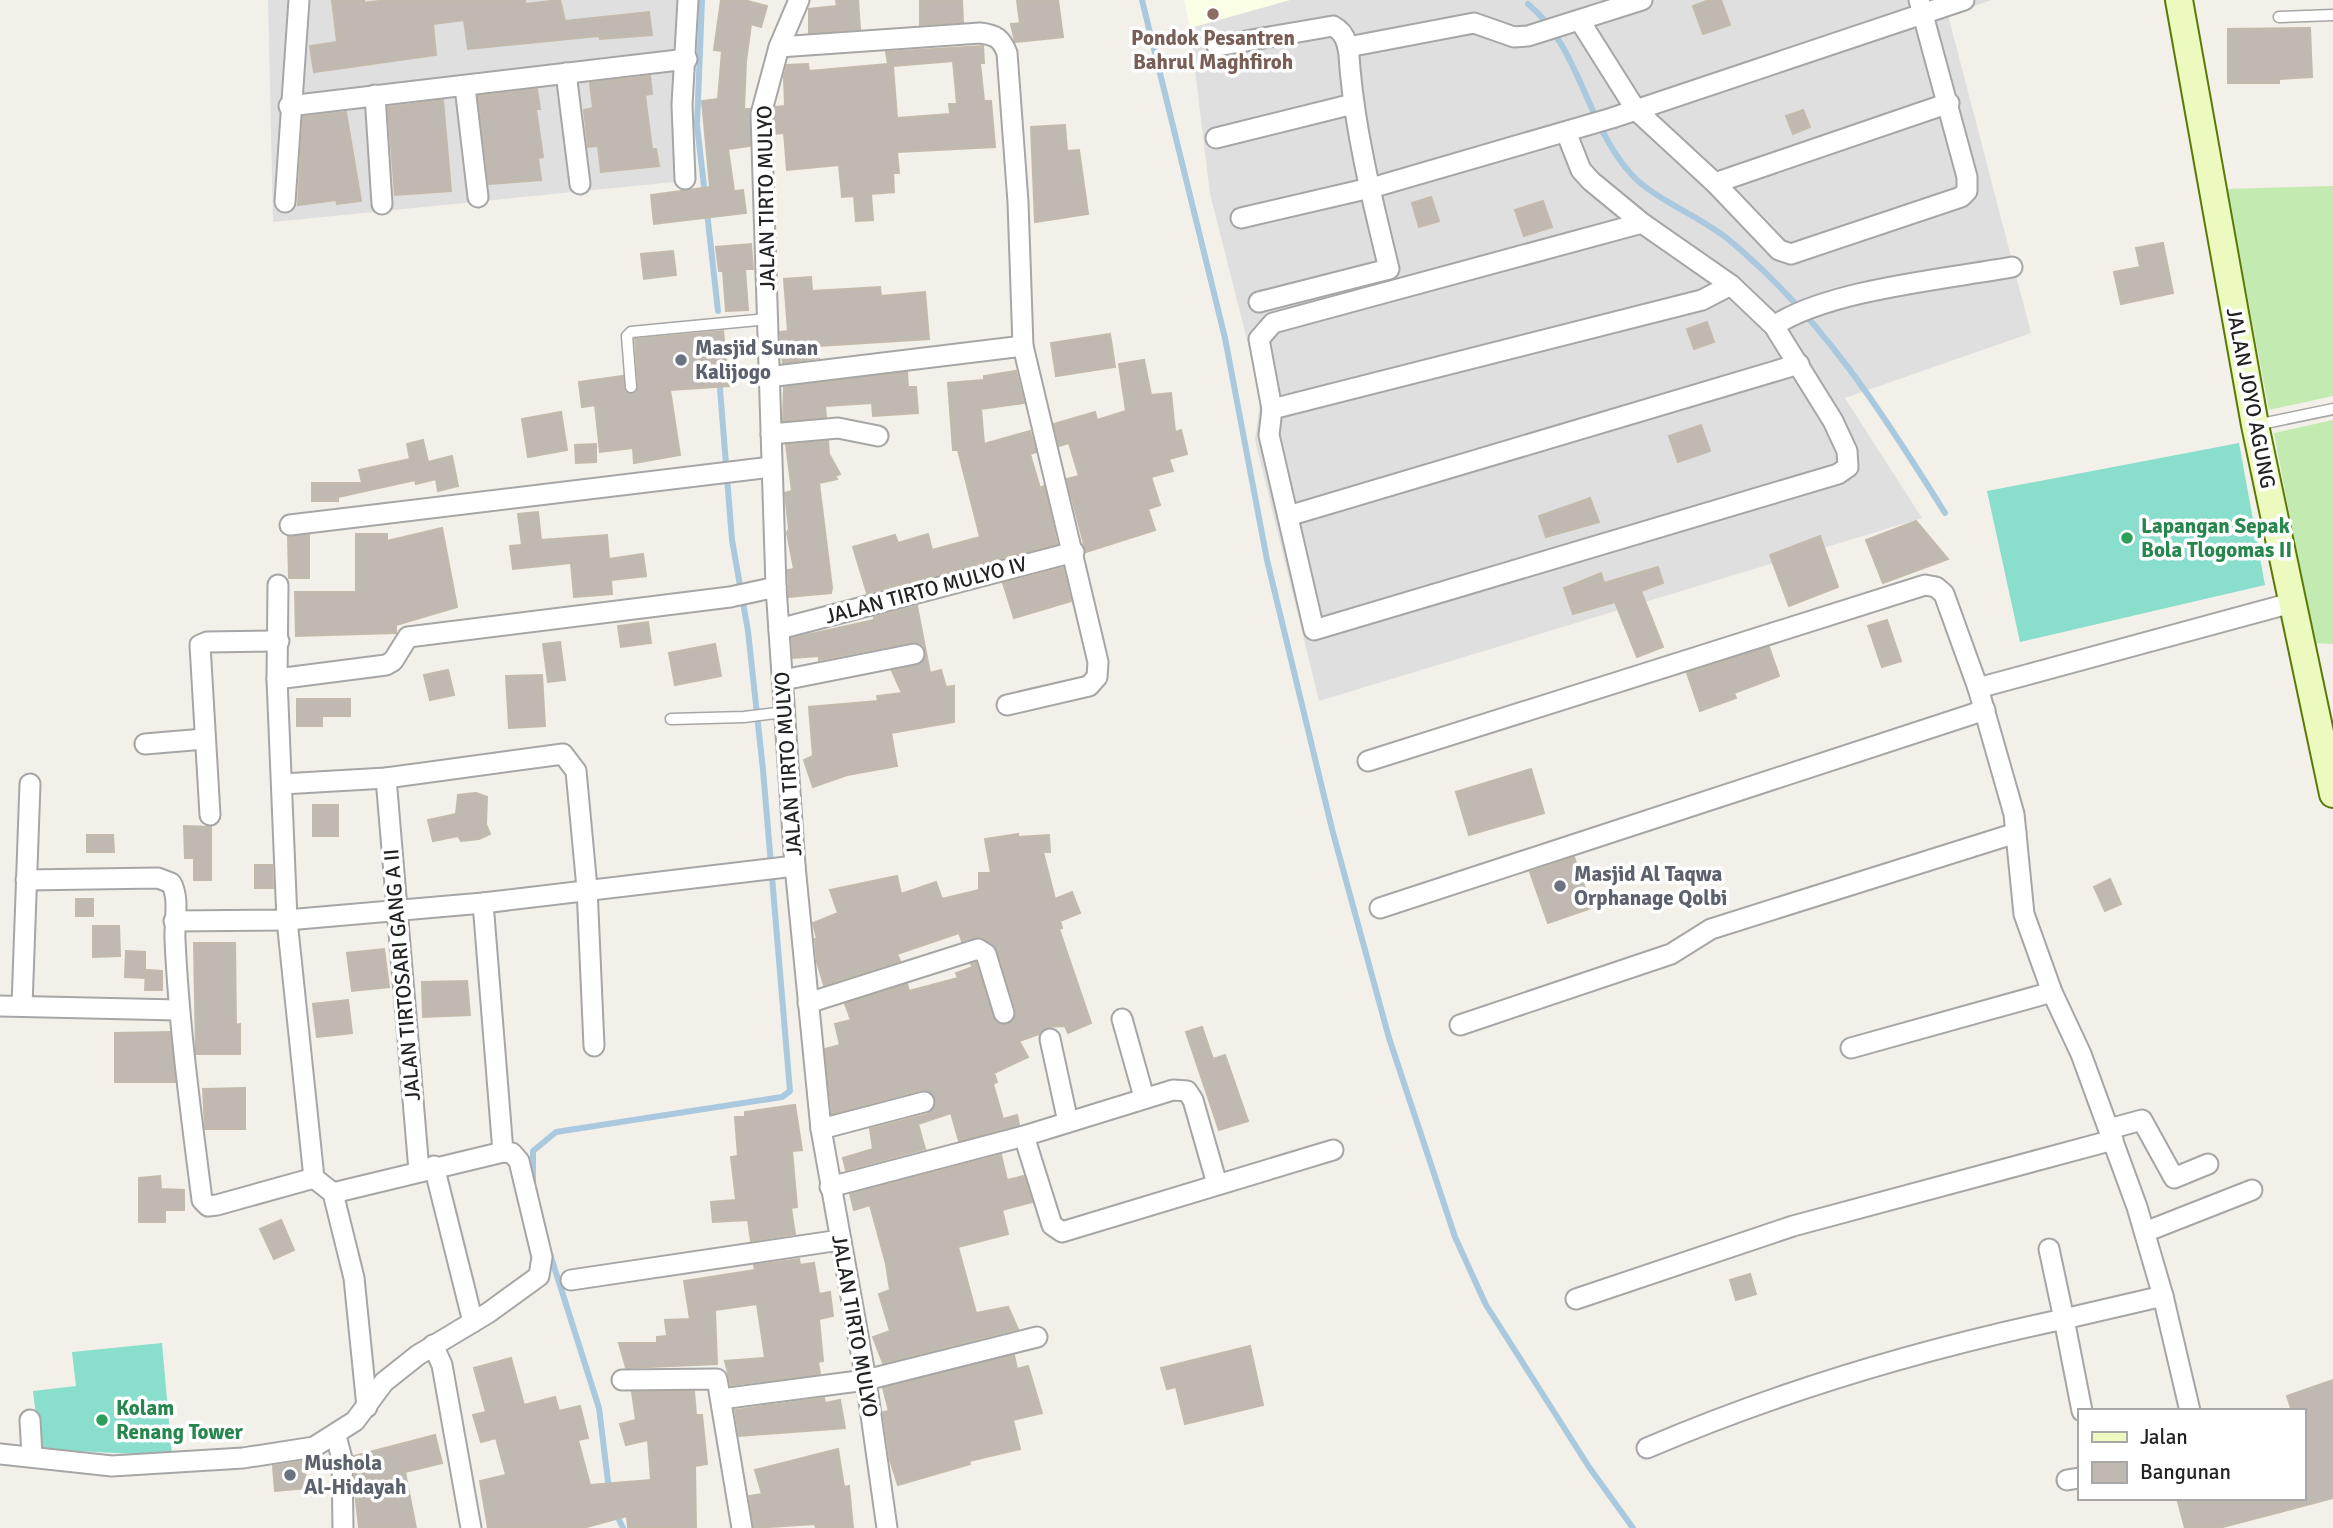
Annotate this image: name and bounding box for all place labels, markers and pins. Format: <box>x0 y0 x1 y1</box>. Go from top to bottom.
marker: Pondok Pesantren Bahrul Maghfiroh <box>1205 6 1221 22</box>
place label: Pondok Pesantren Bahrul Maghfiroh <box>1131 25 1295 75</box>
place label: Masjid Sunan Kalijogo <box>695 335 818 385</box>
marker: Masjid Sunan Kalijogo <box>673 352 689 368</box>
place label: Lapangan Sepak Bola Tlogomas II <box>2141 513 2292 563</box>
marker: Lapangan Sepak Bola Tlogomas II <box>2119 530 2135 546</box>
place label: Masjid Al Taqwa Orphanage Qolbi <box>1574 861 1727 911</box>
marker: Masjid Al Taqwa Orphanage Qolbi <box>1552 878 1568 894</box>
place label: Kolam Renang Tower <box>116 1395 244 1445</box>
marker: Kolam Renang Tower <box>94 1412 110 1428</box>
place label: Mushola Al-Hidayah <box>304 1450 406 1500</box>
marker: Mushola Al-Hidayah <box>282 1467 298 1483</box>

